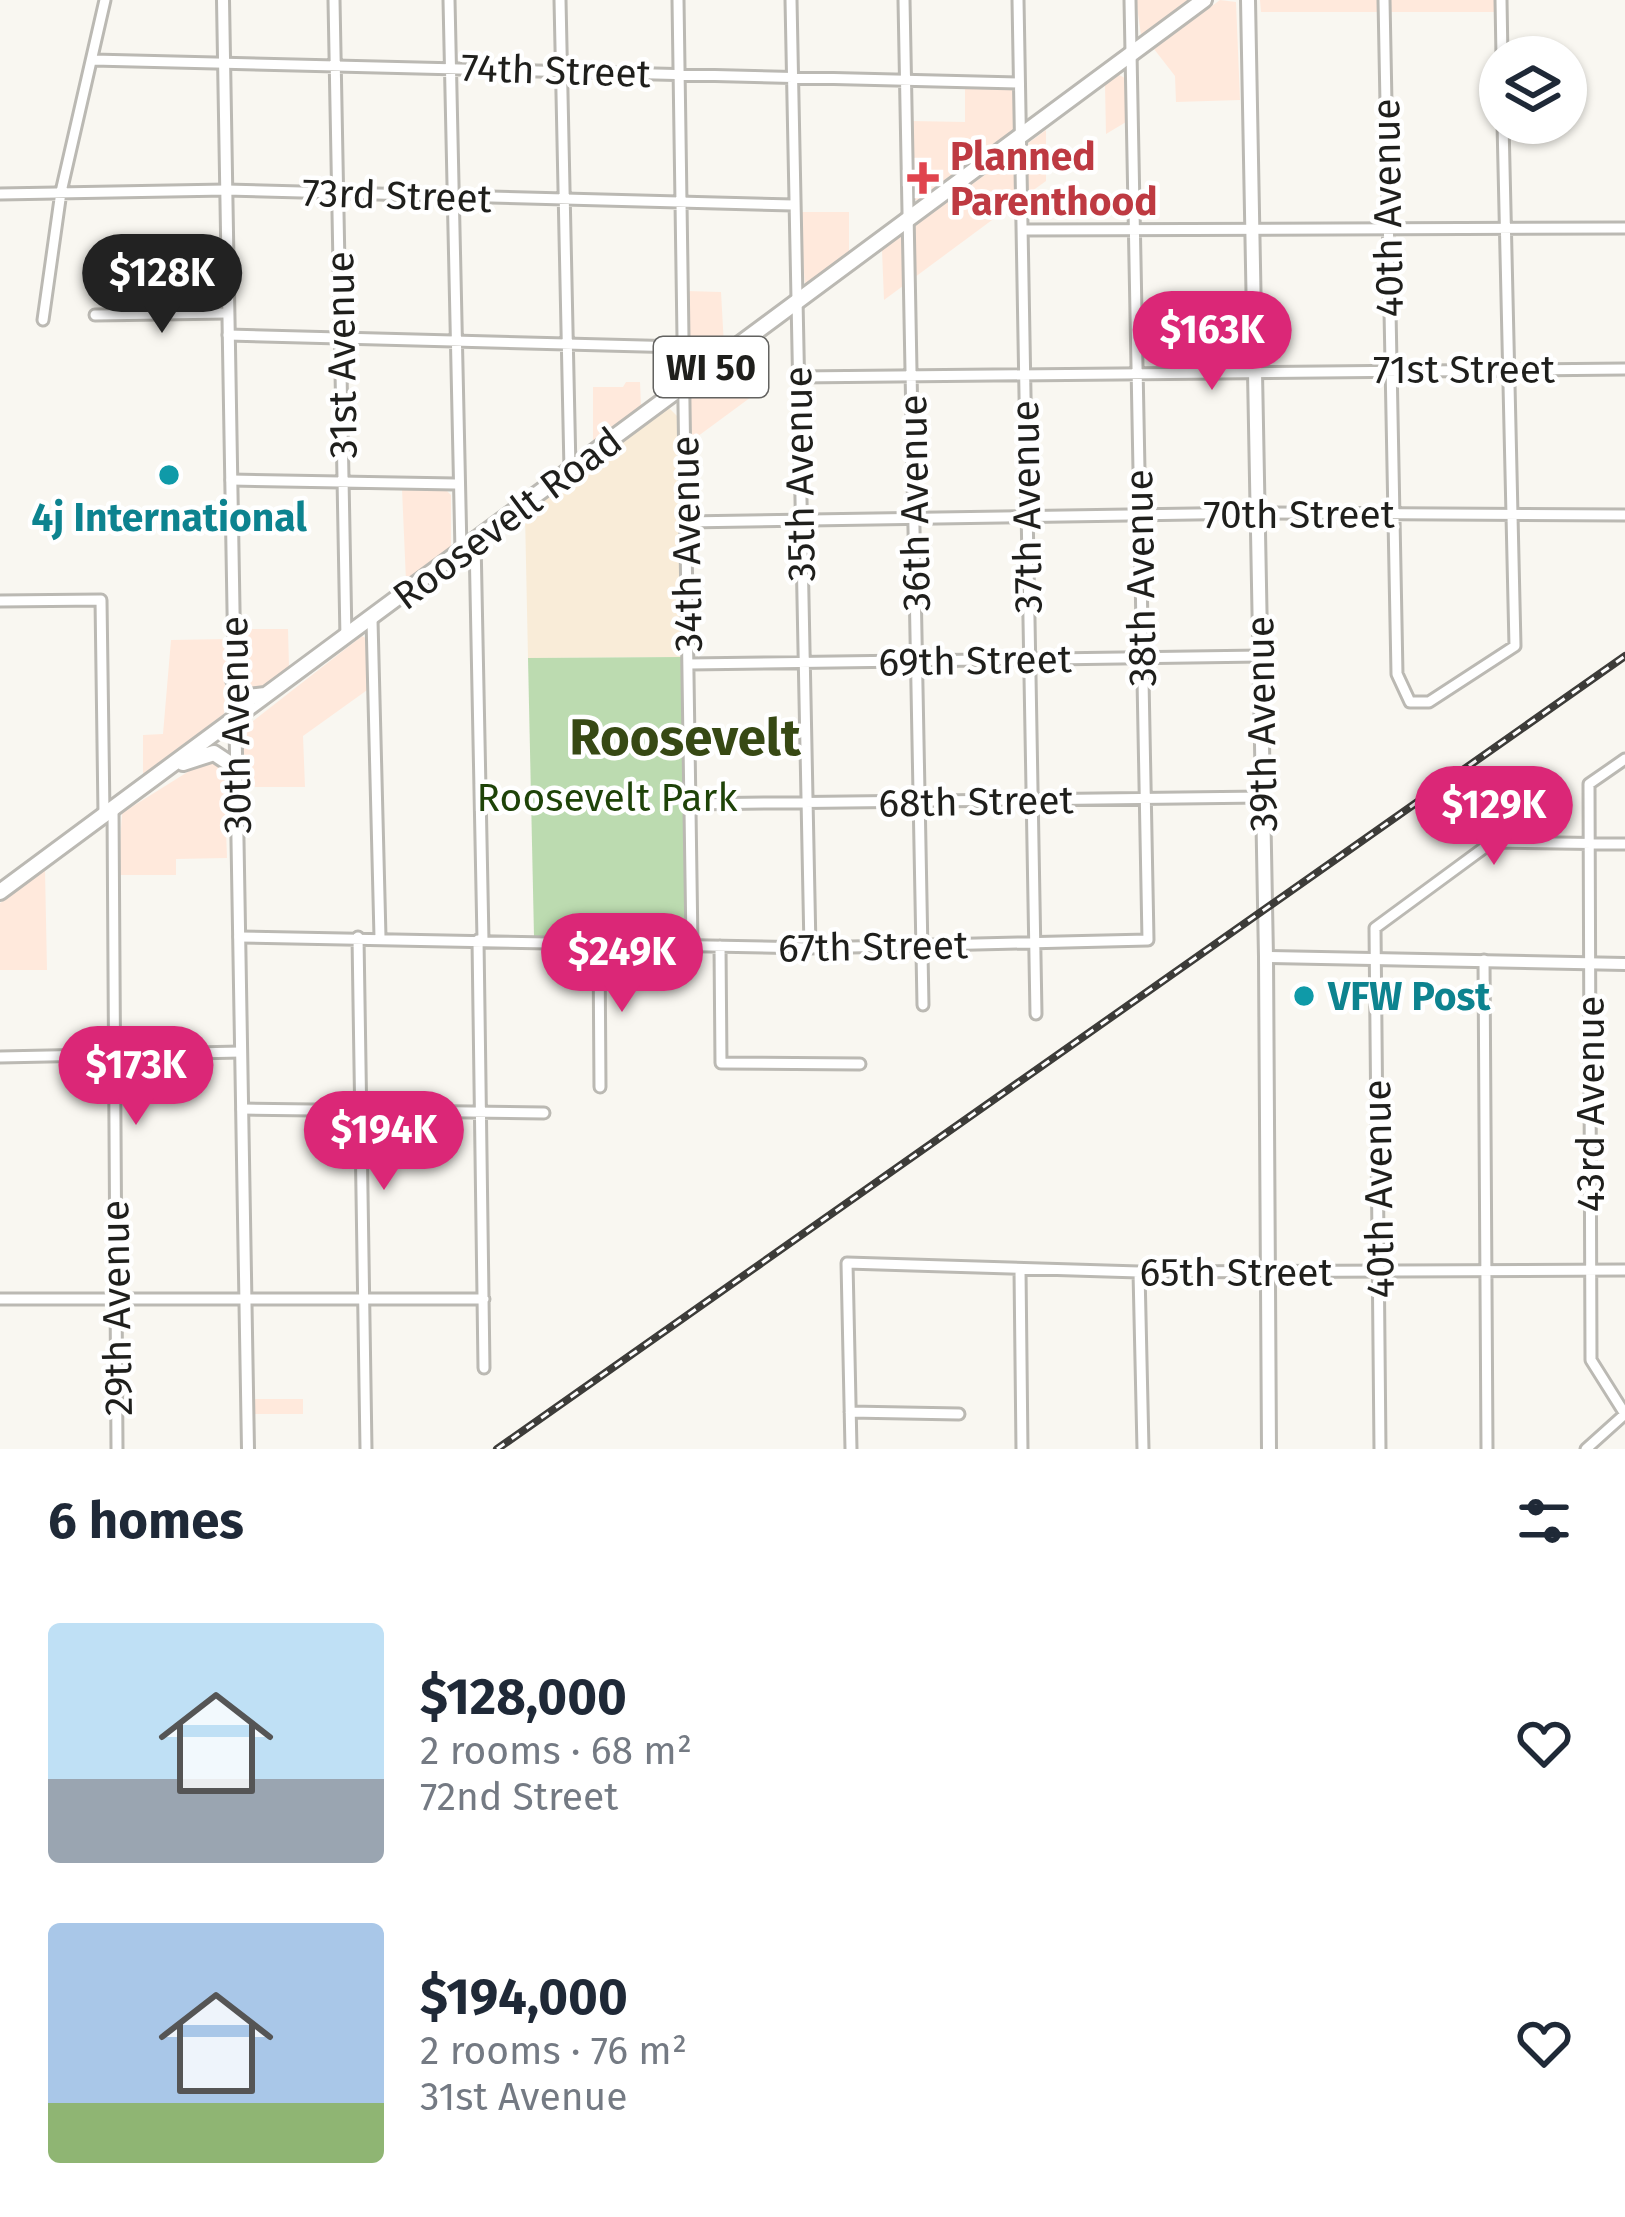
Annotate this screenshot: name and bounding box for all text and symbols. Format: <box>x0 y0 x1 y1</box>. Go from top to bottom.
map controls <box>1479 36 1587 144</box>
button: layers <box>1479 36 1587 144</box>
street label: 74th Street <box>460 45 652 97</box>
street label: 40th Avenue <box>1363 98 1413 318</box>
place label: Planned Parenthood <box>950 134 1158 225</box>
marker: Planned Parenthood <box>907 162 939 194</box>
street label: 73rd Street <box>301 170 493 222</box>
pin: $128K <box>78 234 246 336</box>
text: $128K <box>109 250 215 296</box>
street label: 31st Avenue <box>317 251 367 459</box>
pin: $163K <box>1128 291 1296 393</box>
text: $163K <box>1160 307 1264 353</box>
road number: WI 50 <box>654 337 768 397</box>
street label: 71st Street <box>1373 347 1556 393</box>
street label: 35th Avenue <box>775 366 825 582</box>
street label: 36th Avenue <box>890 394 940 612</box>
street label: 37th Avenue <box>1002 400 1052 614</box>
street label: Roosevelt Road <box>384 418 631 620</box>
street label: 34th Avenue <box>662 435 712 653</box>
marker: 4j International <box>156 462 182 488</box>
street label: 38th Avenue <box>1116 469 1166 687</box>
street label: 70th Street <box>1203 492 1396 538</box>
place label: 4j International <box>31 495 307 541</box>
street label: 30th Avenue <box>211 616 261 834</box>
street label: 39th Avenue <box>1237 616 1287 832</box>
street label: 69th Street <box>878 636 1073 686</box>
district label: Roosevelt <box>569 707 802 769</box>
pin: $129K <box>1410 766 1578 868</box>
park label: Roosevelt Park <box>477 775 737 821</box>
street label: 68th Street <box>878 777 1075 827</box>
text: $129K <box>1442 782 1546 828</box>
pin: $249K <box>538 913 706 1015</box>
street label: 67th Street <box>778 922 969 972</box>
text: $249K <box>568 929 676 975</box>
place label: VFW Post <box>1327 974 1491 1020</box>
marker: VFW Post <box>1291 983 1317 1009</box>
street label: 43rd Avenue <box>1568 996 1614 1212</box>
pin: $173K <box>52 1026 220 1128</box>
text: $173K <box>85 1042 187 1088</box>
street label: 40th Avenue <box>1354 1079 1404 1299</box>
pin: $194K <box>300 1091 468 1193</box>
text: $194K <box>331 1107 437 1153</box>
street label: 29th Avenue <box>92 1200 142 1416</box>
street label: 65th Street <box>1140 1250 1333 1296</box>
icon: filters <box>1511 1488 1577 1554</box>
text: 6 homes <box>48 1490 244 1552</box>
text: $128,000 <box>420 1666 627 1728</box>
icon: home <box>144 1671 288 1815</box>
icon: heart <box>1511 1710 1577 1776</box>
text: 2 rooms · 68 m² <box>420 1728 692 1774</box>
text: 72nd Street <box>420 1774 618 1820</box>
text: $194,000 <box>420 1966 628 2028</box>
icon: home <box>144 1971 288 2115</box>
icon: heart <box>1511 2010 1577 2076</box>
text: 2 rooms · 76 m² <box>420 2028 687 2074</box>
text: 31st Avenue <box>420 2074 627 2120</box>

